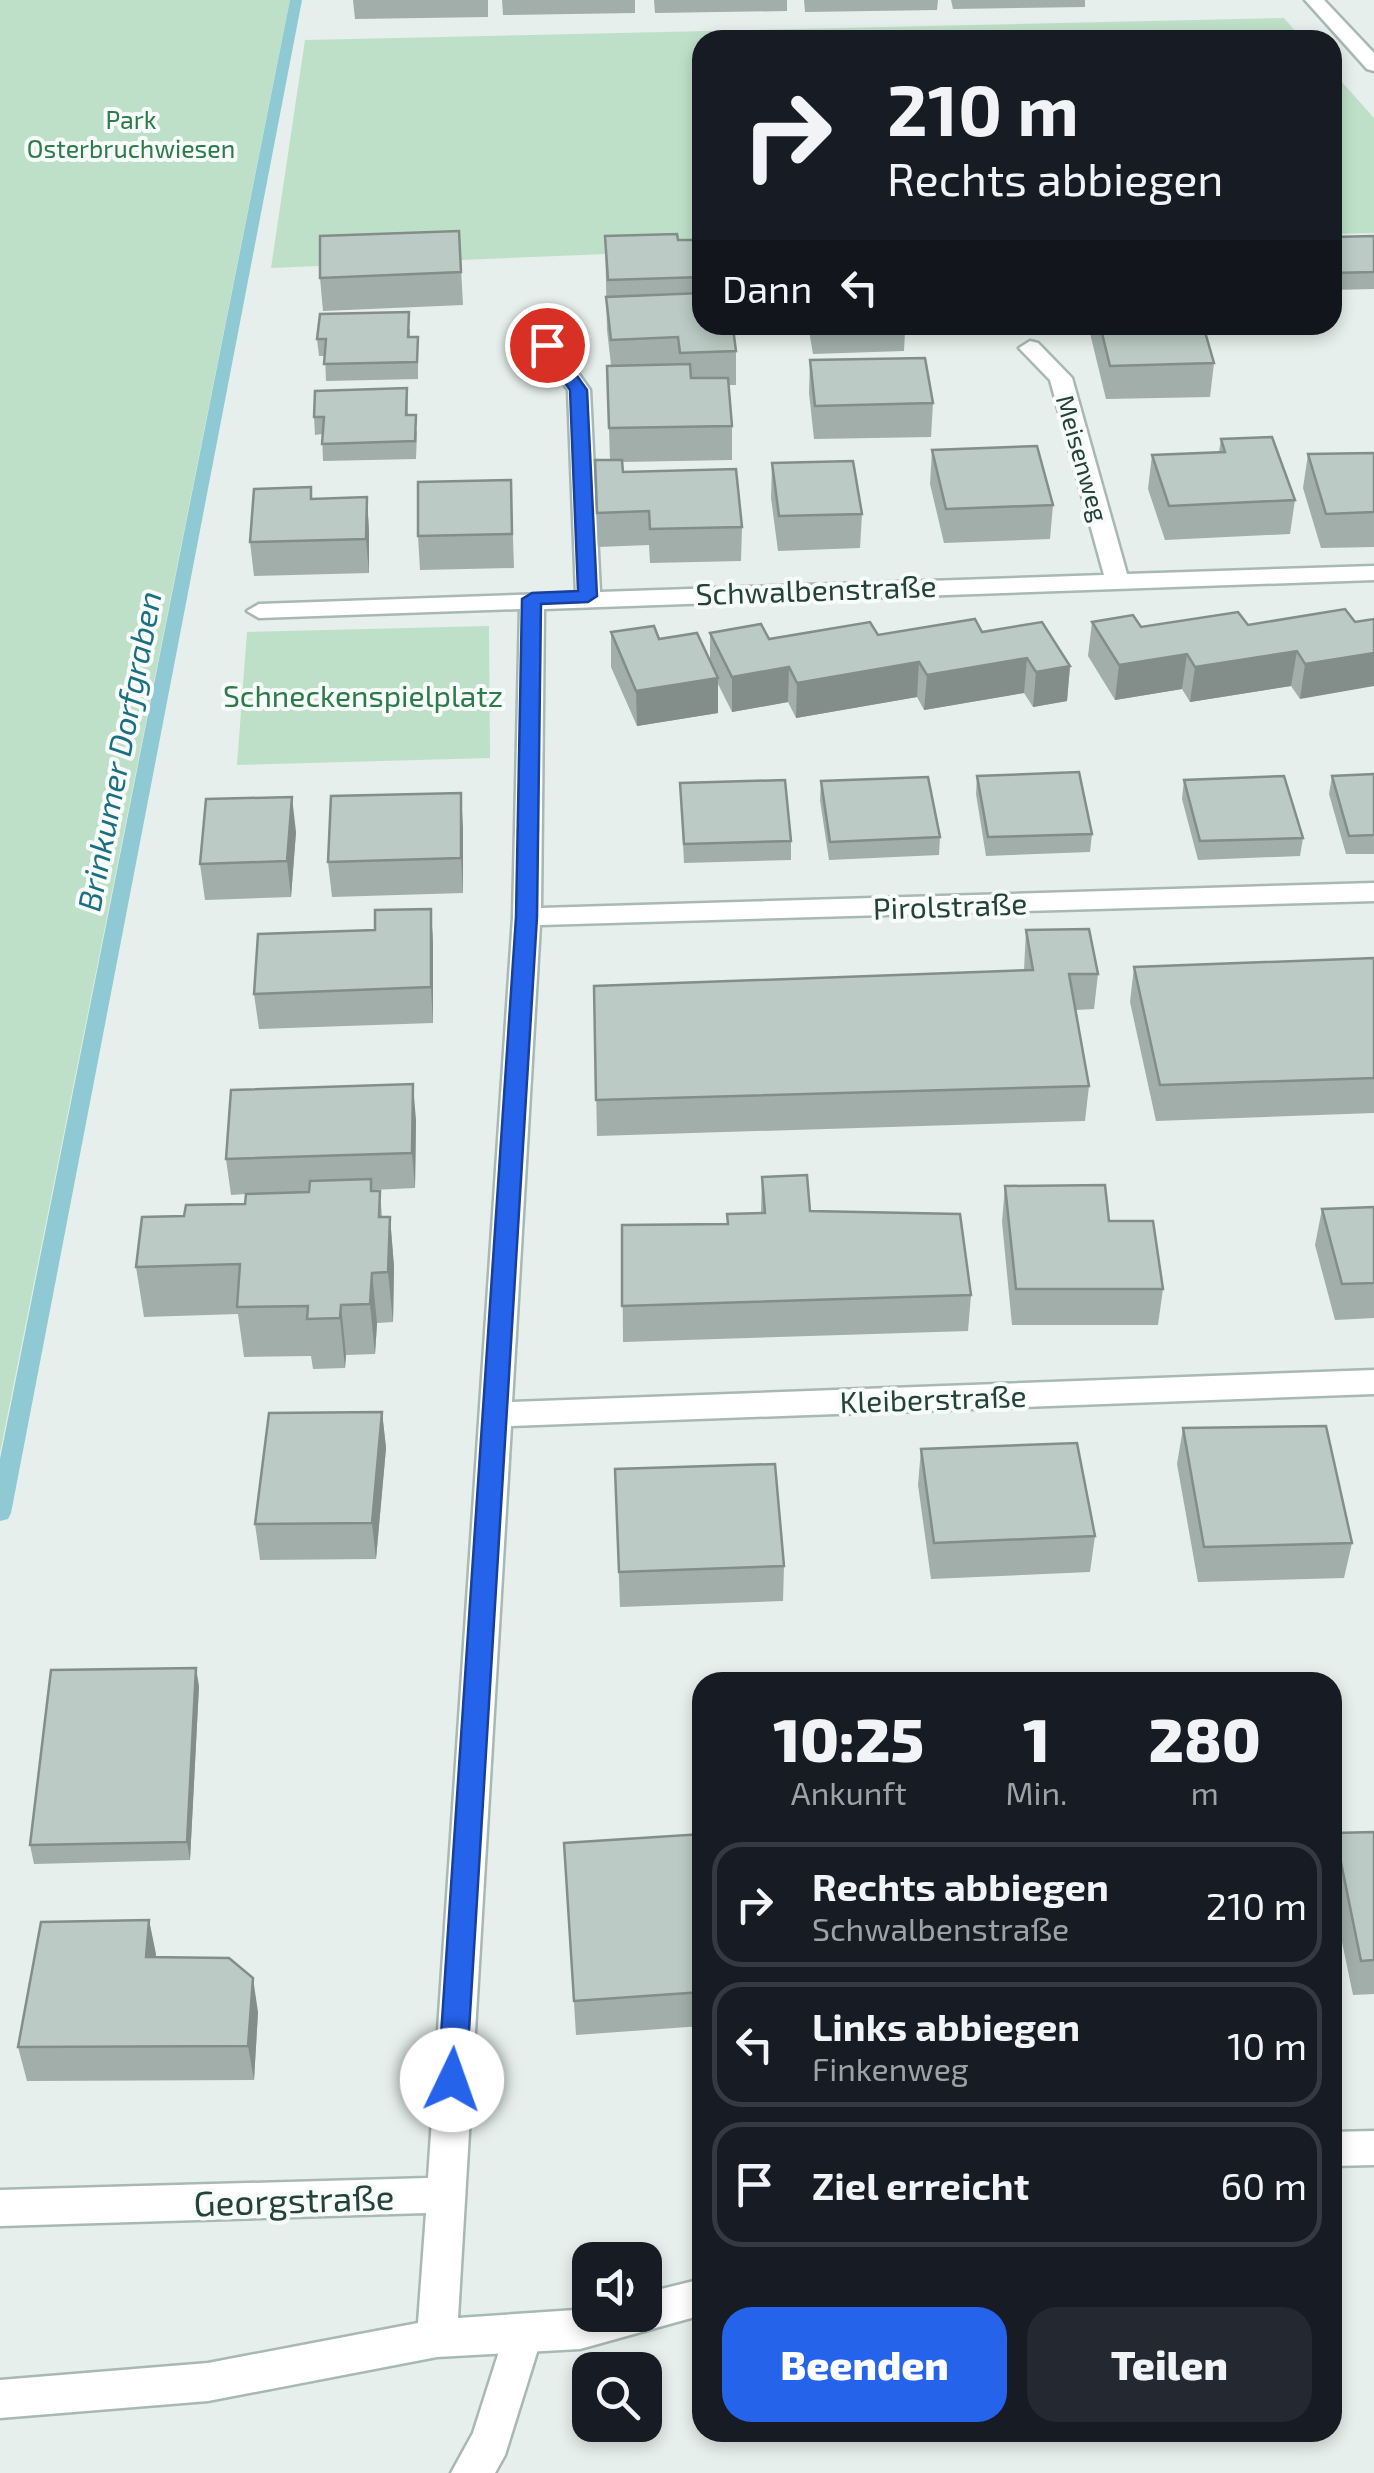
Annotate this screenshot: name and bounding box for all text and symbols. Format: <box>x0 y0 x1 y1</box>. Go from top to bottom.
text: 210 m <box>887 66 1079 150</box>
icon: right <box>722 70 852 200</box>
park label: Park Osterbruchwiesen <box>27 104 235 163</box>
text: Rechts abbiegen <box>887 151 1224 205</box>
icon: left <box>832 260 887 315</box>
text: Dann <box>722 265 812 311</box>
pin <box>505 303 590 388</box>
icon: arrive <box>520 318 575 373</box>
street label: Meisenweg <box>1051 391 1115 525</box>
street label: Schwalbenstraße <box>695 567 937 611</box>
water label: Brinkumer Dorfgraben <box>68 588 169 914</box>
park label: Schneckenspielplatz <box>223 677 503 713</box>
street label: Pirolstraße <box>872 884 1028 926</box>
street label: Kleiberstraße <box>839 1377 1027 1419</box>
text: 10:25 <box>773 1702 924 1774</box>
text: 1 <box>1023 1702 1050 1774</box>
text: 280 <box>1149 1702 1261 1774</box>
text: Ankunft <box>791 1773 907 1811</box>
text: Min. <box>1005 1773 1067 1811</box>
text: m <box>1191 1773 1219 1811</box>
text: Rechts abbiegen <box>812 1863 1109 1909</box>
icon: right <box>727 1877 782 1932</box>
text: 210 m <box>1206 1882 1307 1928</box>
text: Schwalbenstraße <box>812 1909 1069 1947</box>
text: Links abbiegen <box>812 2003 1080 2049</box>
icon: left <box>727 2017 782 2072</box>
text: 10 m <box>1227 2022 1307 2068</box>
position arrow <box>400 2028 504 2132</box>
text: Finkenweg <box>812 2049 969 2087</box>
icon: arrive <box>727 2157 782 2212</box>
text: Ziel erreicht <box>812 2162 1029 2208</box>
text: 60 m <box>1221 2162 1307 2208</box>
street label: Georgstraße <box>193 2175 395 2223</box>
map controls <box>572 2242 662 2442</box>
button: sound <box>572 2242 662 2332</box>
button: Beenden <box>722 2307 1007 2422</box>
button: Teilen <box>1027 2307 1312 2422</box>
button: search <box>572 2352 662 2442</box>

